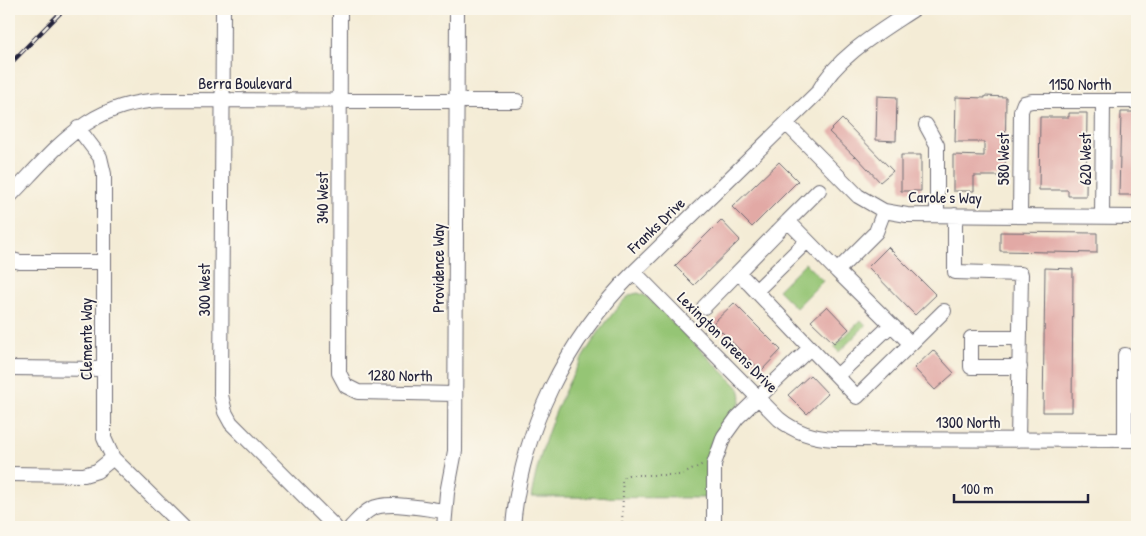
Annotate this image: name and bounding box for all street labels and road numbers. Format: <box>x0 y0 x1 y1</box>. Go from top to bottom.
street label: Berra Boulevard <box>198 72 292 94</box>
street label: 1150 North <box>1049 73 1112 95</box>
street label: 580 West <box>992 132 1014 185</box>
street label: 620 West <box>1074 132 1096 185</box>
street label: 340 West <box>311 172 333 224</box>
street label: Carole's Way <box>908 185 982 209</box>
street label: Franks Drive <box>622 192 690 259</box>
street label: Providence Way <box>427 223 449 313</box>
street label: 300 West <box>193 263 215 317</box>
street label: Lexington Greens Drive <box>673 287 784 398</box>
street label: Clemente Way <box>75 298 97 380</box>
street label: 1280 North <box>368 363 433 387</box>
street label: 1300 North <box>936 411 1000 433</box>

